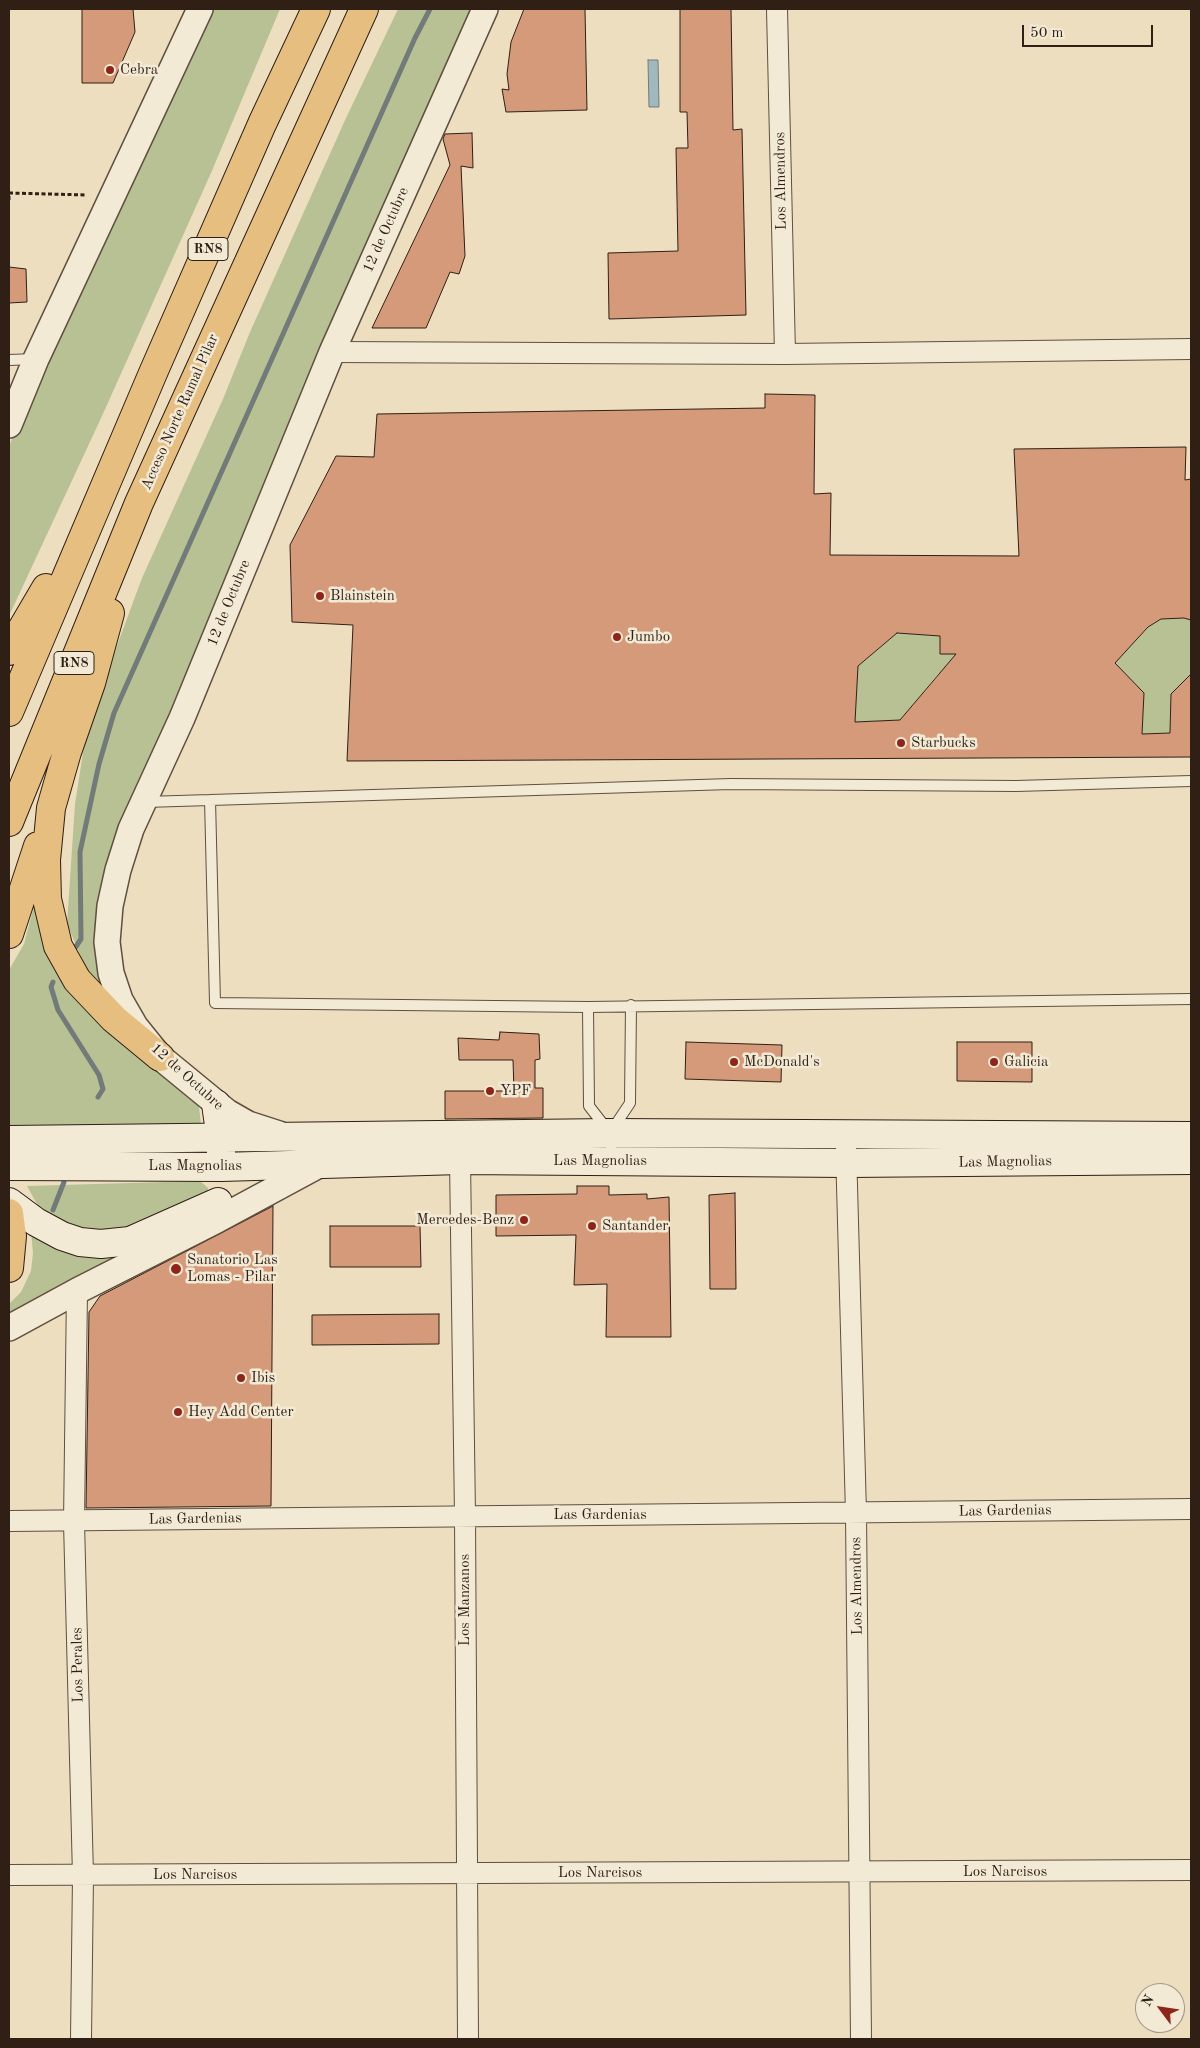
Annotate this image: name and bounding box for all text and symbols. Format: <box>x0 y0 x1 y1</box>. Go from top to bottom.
scale bar <box>1025 15 1156 47</box>
text: 50 m <box>1030 26 1064 41</box>
place label: Cebra <box>120 61 158 79</box>
marker: Cebra <box>104 64 116 76</box>
street label: Los Almendros <box>771 132 791 230</box>
street label: 12 de Octubre <box>359 185 413 275</box>
road number: RN8 <box>188 238 228 260</box>
street label: Acceso Norte Ramal Pilar <box>137 331 223 493</box>
street label: 12 de Octubre <box>204 557 254 649</box>
place label: Blainstein <box>330 587 395 605</box>
marker: Blainstein <box>314 590 326 602</box>
place label: Jumbo <box>627 628 670 646</box>
marker: Jumbo <box>611 631 623 643</box>
road number: RN8 <box>54 651 94 674</box>
place label: Starbucks <box>911 734 976 752</box>
marker: Starbucks <box>895 737 907 749</box>
street label: 12 de Octubre <box>147 1040 227 1114</box>
place label: McDonald's <box>744 1053 820 1071</box>
place label: Galicia <box>1004 1053 1048 1071</box>
marker: McDonald's <box>728 1056 740 1068</box>
marker: Galicia <box>988 1056 1000 1068</box>
place label: YPF <box>500 1082 531 1100</box>
marker: YPF <box>484 1085 496 1097</box>
street label: Las Magnolias <box>553 1152 647 1170</box>
street label: Las Magnolias <box>958 1152 1052 1172</box>
street label: Las Magnolias <box>148 1157 242 1175</box>
place label: Mercedes-Benz <box>416 1211 514 1229</box>
marker: Mercedes-Benz <box>518 1214 530 1226</box>
place label: Santander <box>602 1217 668 1235</box>
marker: Santander <box>586 1220 598 1232</box>
place label: Sanatorio Las Lomas - Pilar <box>187 1251 278 1286</box>
marker: Sanatorio Las Lomas - Pilar <box>169 1262 183 1276</box>
place label: Ibis <box>251 1369 275 1387</box>
marker: Ibis <box>235 1372 247 1384</box>
place label: Hey Add Center <box>188 1403 294 1421</box>
marker: Hey Add Center <box>172 1406 184 1418</box>
street label: Las Gardenias <box>958 1501 1052 1521</box>
street label: Las Gardenias <box>553 1506 647 1524</box>
street label: Las Gardenias <box>148 1509 242 1529</box>
street label: Los Almendros <box>847 1537 867 1635</box>
street label: Los Manzanos <box>456 1554 474 1646</box>
street label: Los Perales <box>68 1627 88 1703</box>
street label: Los Narcisos <box>963 1863 1047 1881</box>
street label: Los Narcisos <box>558 1864 642 1882</box>
street label: Los Narcisos <box>153 1866 237 1884</box>
north arrow <box>1135 1983 1185 2033</box>
text: N <box>1139 1993 1157 2009</box>

